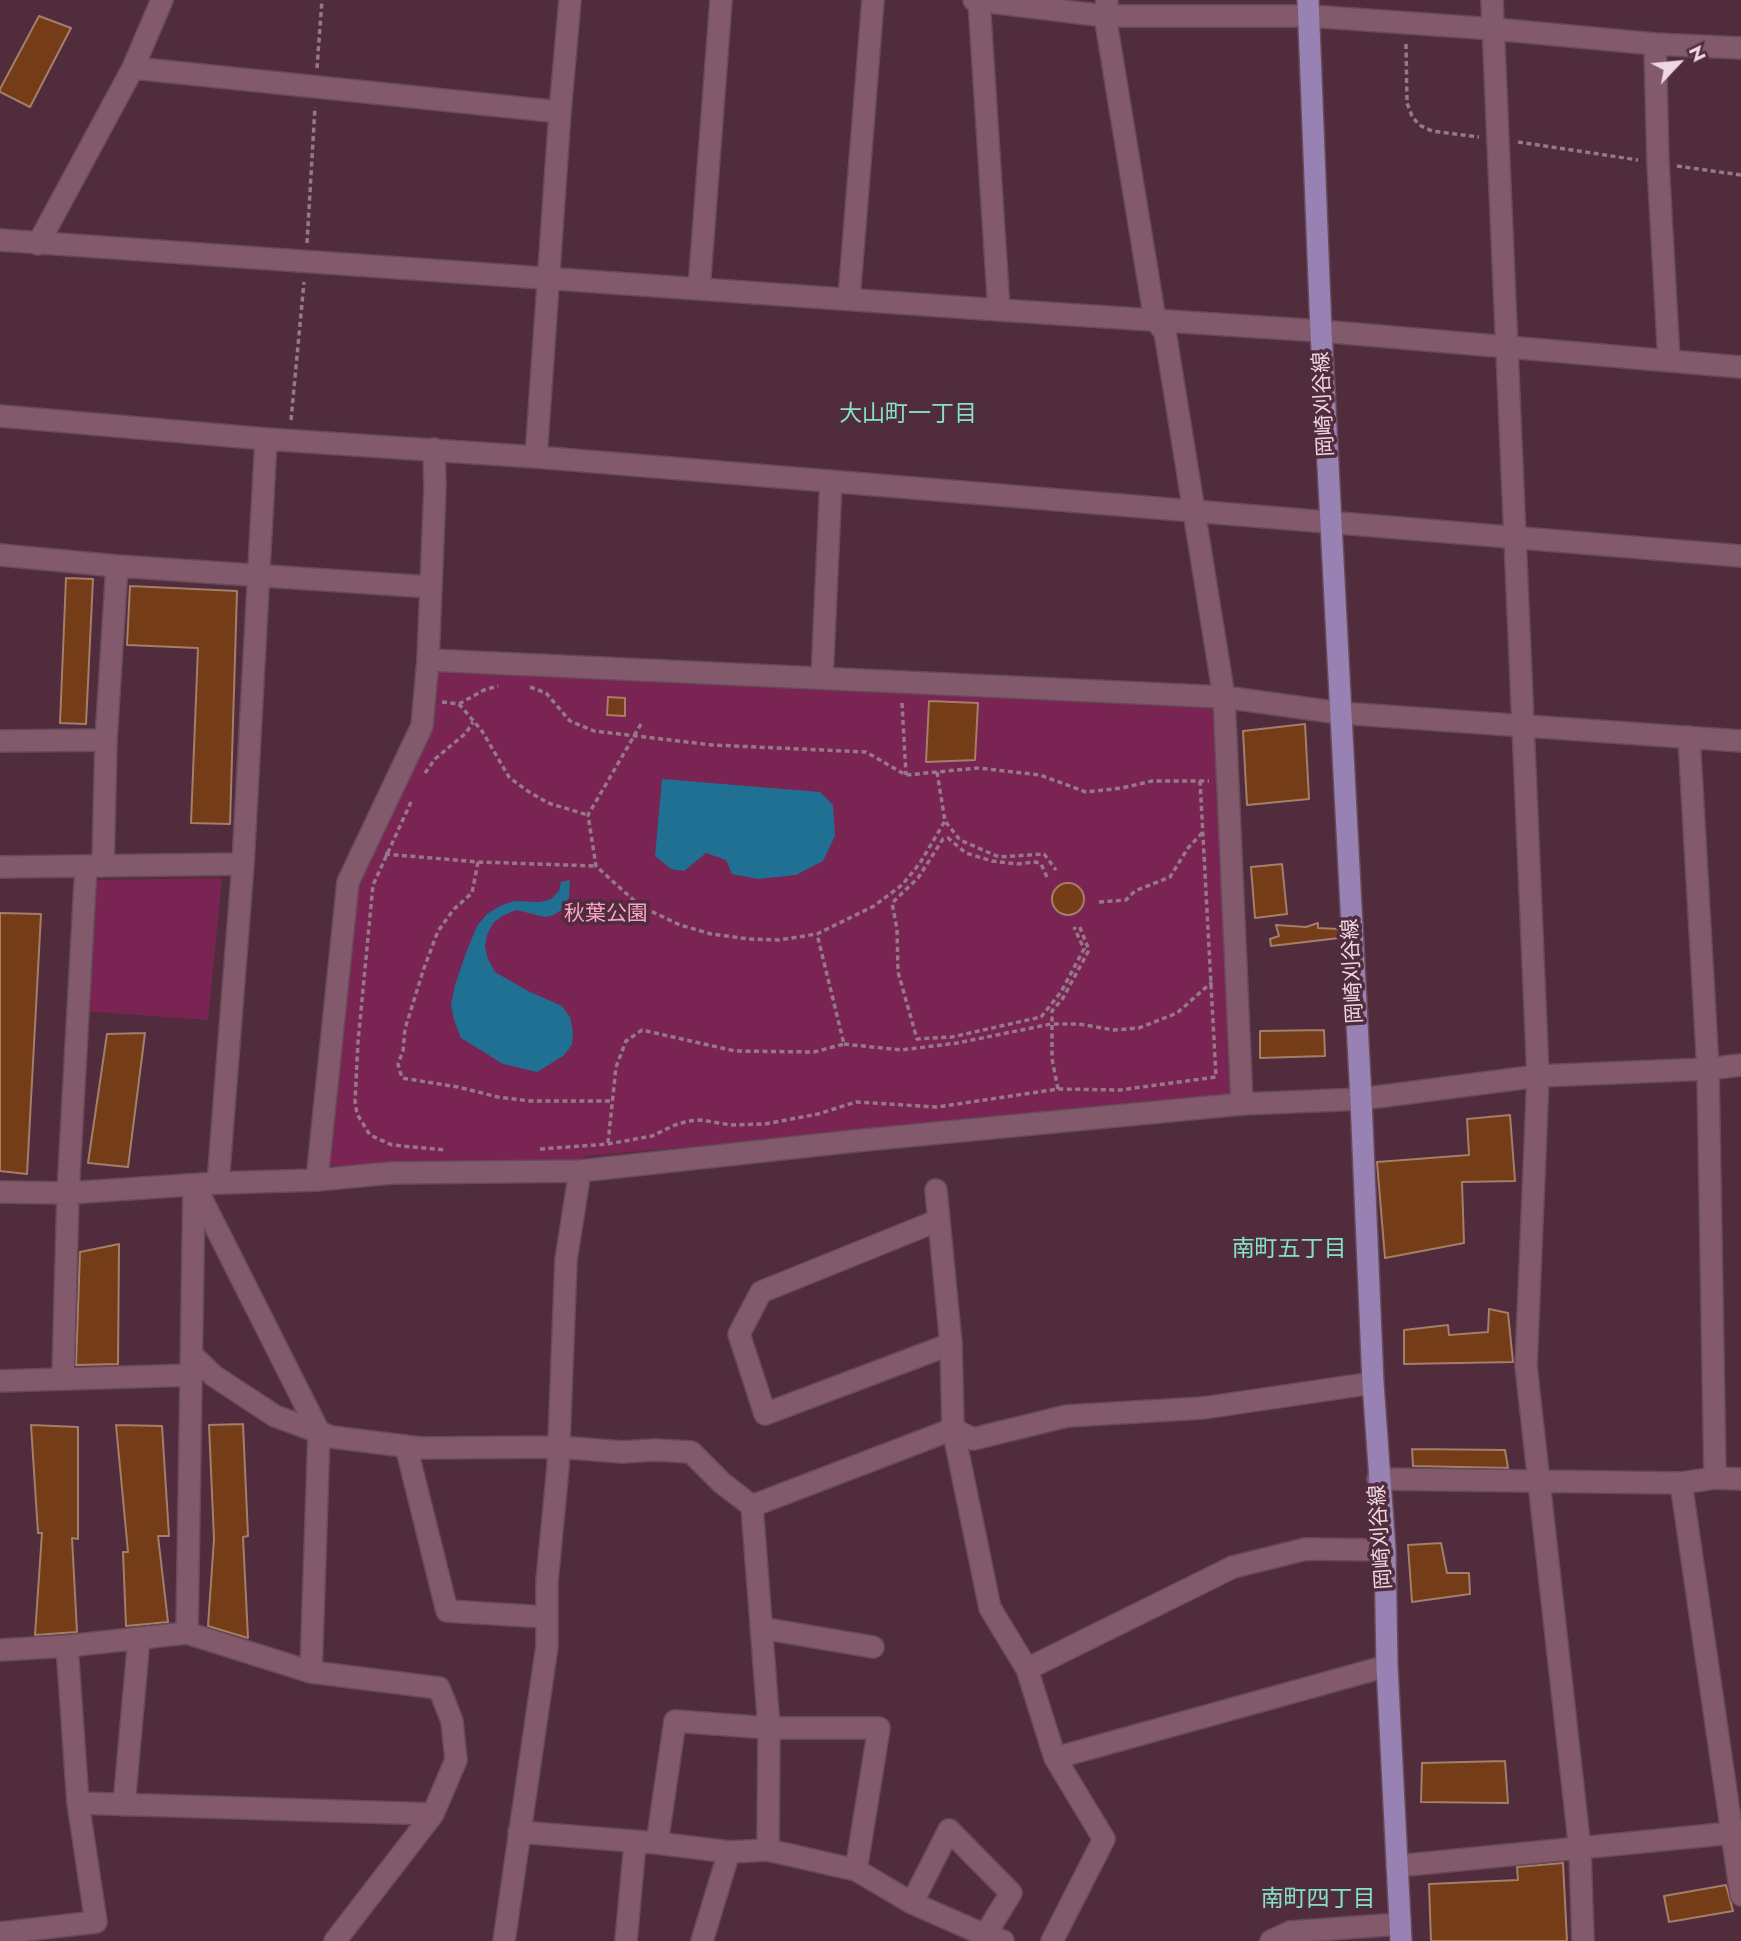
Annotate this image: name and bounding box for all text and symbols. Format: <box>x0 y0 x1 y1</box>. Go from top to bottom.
north arrow <box>1643 28 1713 98</box>
text: N <box>1682 41 1713 66</box>
street label: 岡崎刈谷線 <box>1310 351 1340 457</box>
district label: 大山町一丁目 <box>839 401 977 429</box>
park label: 秋葉公園 <box>564 902 648 928</box>
street label: 岡崎刈谷線 <box>1339 918 1369 1024</box>
district label: 南町五丁目 <box>1232 1236 1346 1264</box>
street label: 岡崎刈谷線 <box>1366 1484 1398 1590</box>
district label: 南町四丁目 <box>1261 1886 1375 1914</box>

